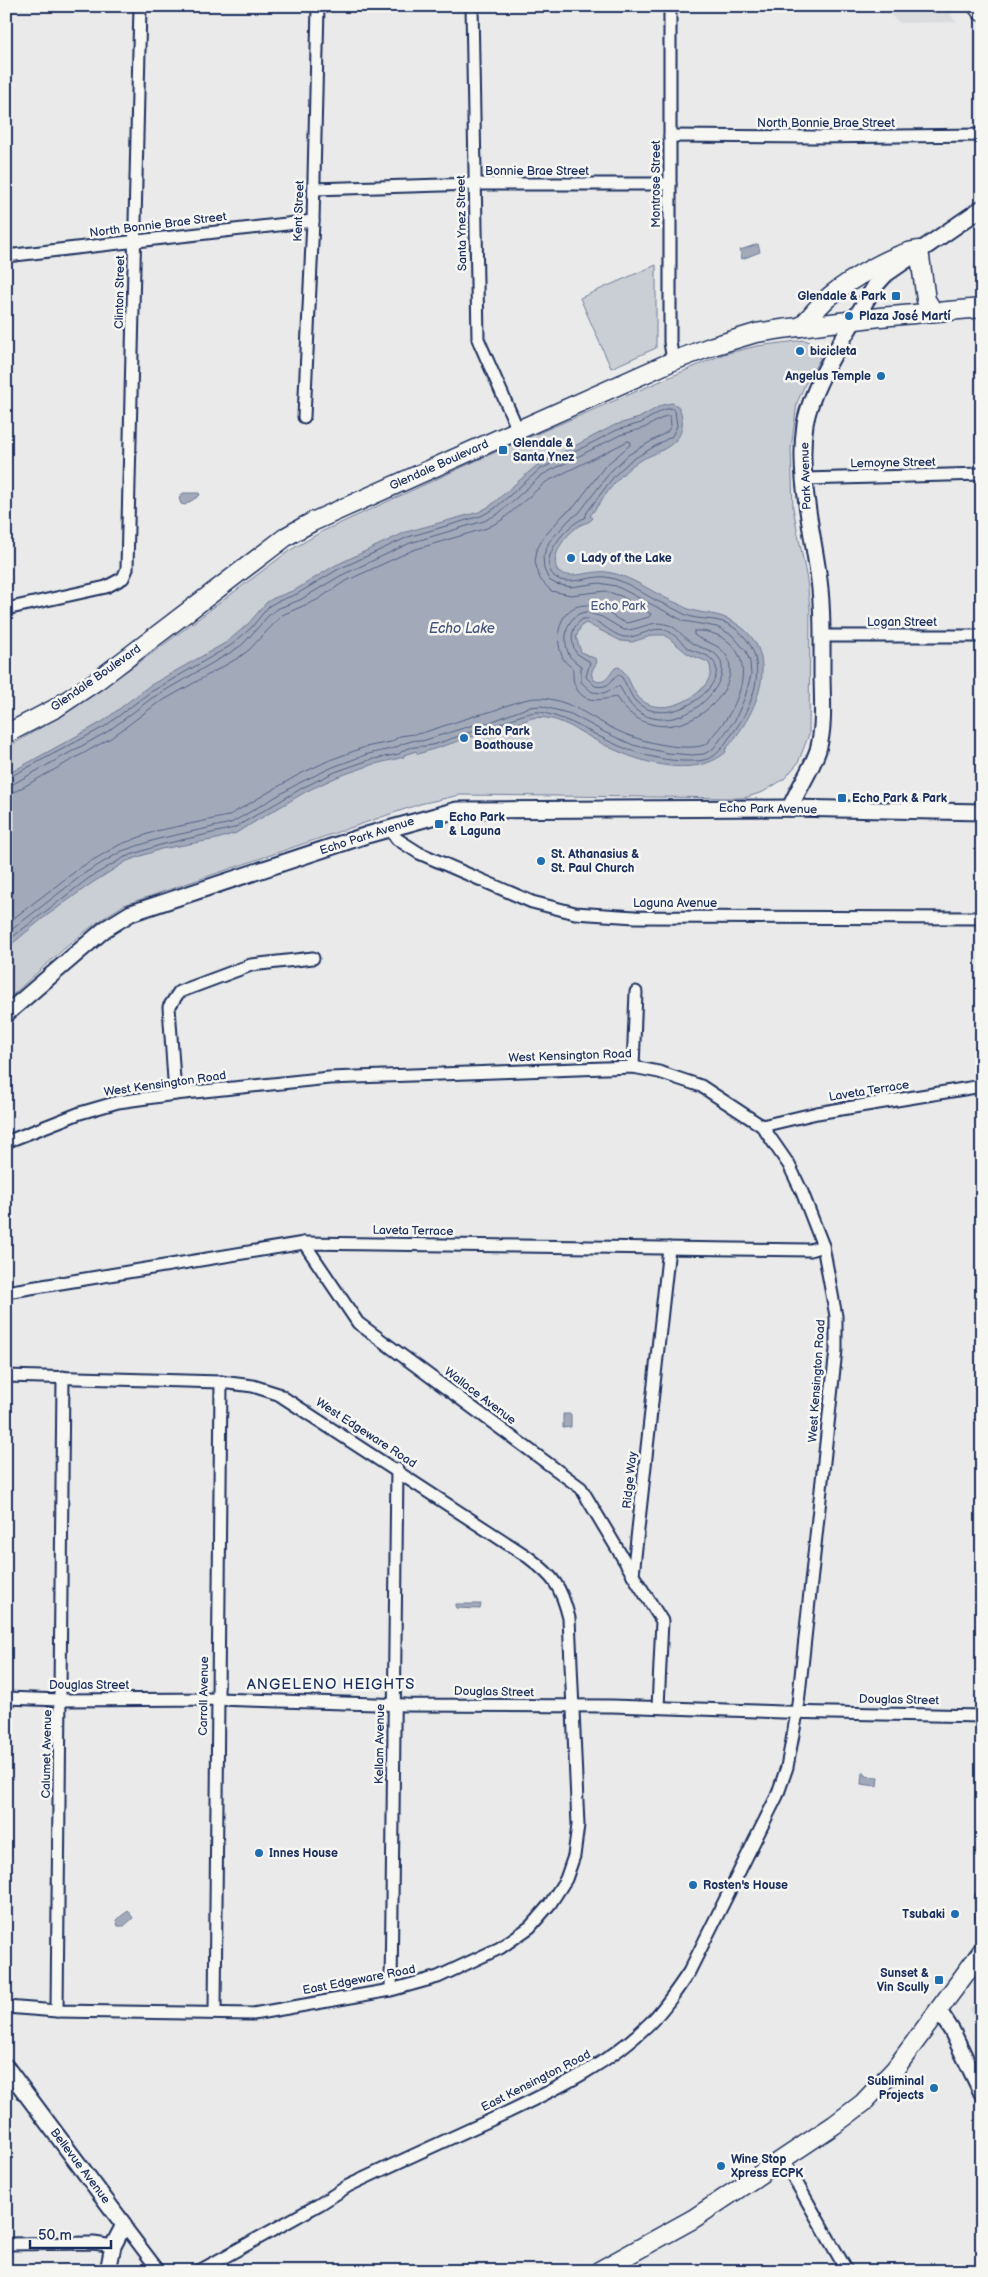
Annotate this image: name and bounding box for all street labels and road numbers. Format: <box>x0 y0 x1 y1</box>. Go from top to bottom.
street label: North Bonnie Brae Street <box>757 116 895 131</box>
street label: Montrose Street <box>649 140 664 228</box>
street label: Bonnie Brae Street <box>485 164 589 179</box>
street label: Santa Ynez Street <box>454 175 470 271</box>
street label: Kent Street <box>290 180 308 242</box>
street label: North Bonnie Brae Street <box>89 209 228 241</box>
street label: Clinton Street <box>112 255 128 329</box>
street label: Glendale Boulevard <box>387 436 491 494</box>
street label: Park Avenue <box>797 442 815 510</box>
street label: Lemoyne Street <box>850 455 936 471</box>
street label: Logan Street <box>867 615 937 630</box>
street label: Glendale Boulevard <box>48 641 144 715</box>
street label: Echo Park Avenue <box>719 801 817 817</box>
street label: Echo Park Avenue <box>318 814 416 858</box>
street label: Laguna Avenue <box>633 896 717 911</box>
street label: West Kensington Road <box>508 1046 632 1066</box>
street label: West Kensington Road <box>103 1068 227 1100</box>
street label: Laveta Terrace <box>828 1077 910 1105</box>
street label: Laveta Terrace <box>372 1223 454 1239</box>
street label: West Kensington Road <box>805 1319 829 1443</box>
street label: Wallace Avenue <box>441 1364 519 1428</box>
street label: West Edgeware Road <box>313 1395 419 1471</box>
street label: Ridge Way <box>620 1450 641 1509</box>
street label: Carroll Avenue <box>196 1656 212 1736</box>
street label: Douglas Street <box>49 1678 129 1693</box>
street label: Douglas Street <box>454 1684 535 1700</box>
street label: Douglas Street <box>859 1692 940 1708</box>
street label: Kellam Avenue <box>372 1704 388 1784</box>
street label: Calumet Avenue <box>39 1709 55 1799</box>
street label: East Edgeware Road <box>301 1962 417 1998</box>
street label: East Kensington Road <box>479 2047 593 2115</box>
street label: Bellevue Avenue <box>47 2125 113 2207</box>

